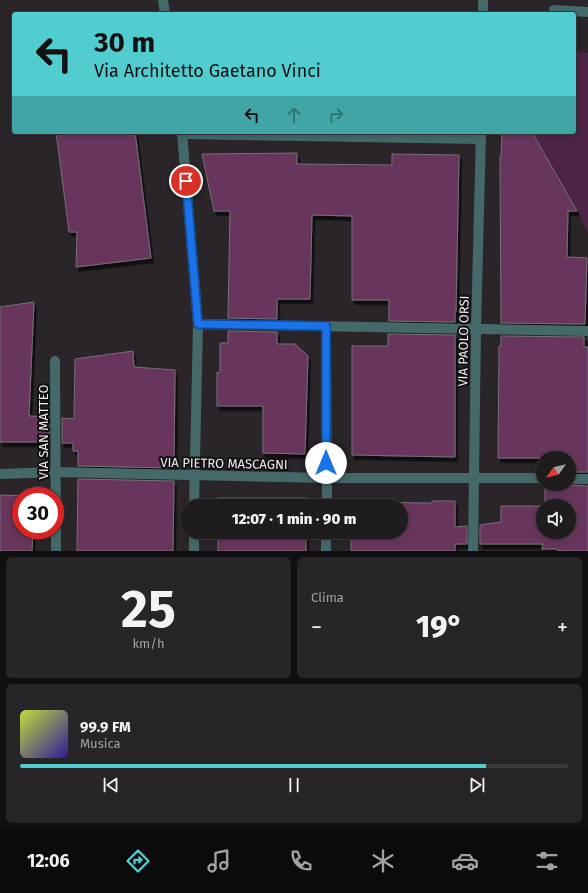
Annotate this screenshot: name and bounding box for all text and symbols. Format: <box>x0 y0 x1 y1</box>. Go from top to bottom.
text: 30 m <box>94 26 155 59</box>
icon: left <box>28 28 80 80</box>
text: Via Architetto Gaetano Vinci <box>94 60 321 82</box>
icon: left <box>241 104 263 126</box>
icon: ahead <box>283 104 305 126</box>
icon: right <box>325 104 347 126</box>
pin <box>169 164 203 198</box>
icon: arrive <box>175 170 197 192</box>
street label: VIA PAOLO ORSI <box>455 295 472 387</box>
street label: VIA SAN MATTEO <box>36 385 51 479</box>
position arrow <box>305 442 347 484</box>
north arrow <box>536 451 576 491</box>
map controls <box>536 451 576 539</box>
street label: VIA PIETRO MASCAGNI <box>160 455 288 472</box>
speed limit sign: 30 <box>12 487 64 539</box>
button: sound <box>536 499 576 539</box>
text: 12:07 · 1 min · 90 m <box>232 510 356 528</box>
text: 25 <box>121 578 176 641</box>
text: Clima <box>311 590 344 605</box>
text: 19° <box>416 609 463 645</box>
text: − <box>311 614 322 641</box>
text: + <box>557 614 568 641</box>
text: km/h <box>132 636 165 651</box>
text: 99.9 FM <box>80 718 131 736</box>
text: Musica <box>80 736 121 751</box>
icon: previous <box>100 774 122 796</box>
icon: pause <box>283 774 305 796</box>
icon: next <box>466 774 488 796</box>
icon: directions <box>124 847 152 875</box>
icon: music <box>205 847 233 875</box>
icon: phone <box>287 847 315 875</box>
icon: climate <box>369 847 397 875</box>
icon: car <box>451 847 479 875</box>
icon: filters <box>533 847 561 875</box>
text: 12:06 <box>27 850 70 872</box>

